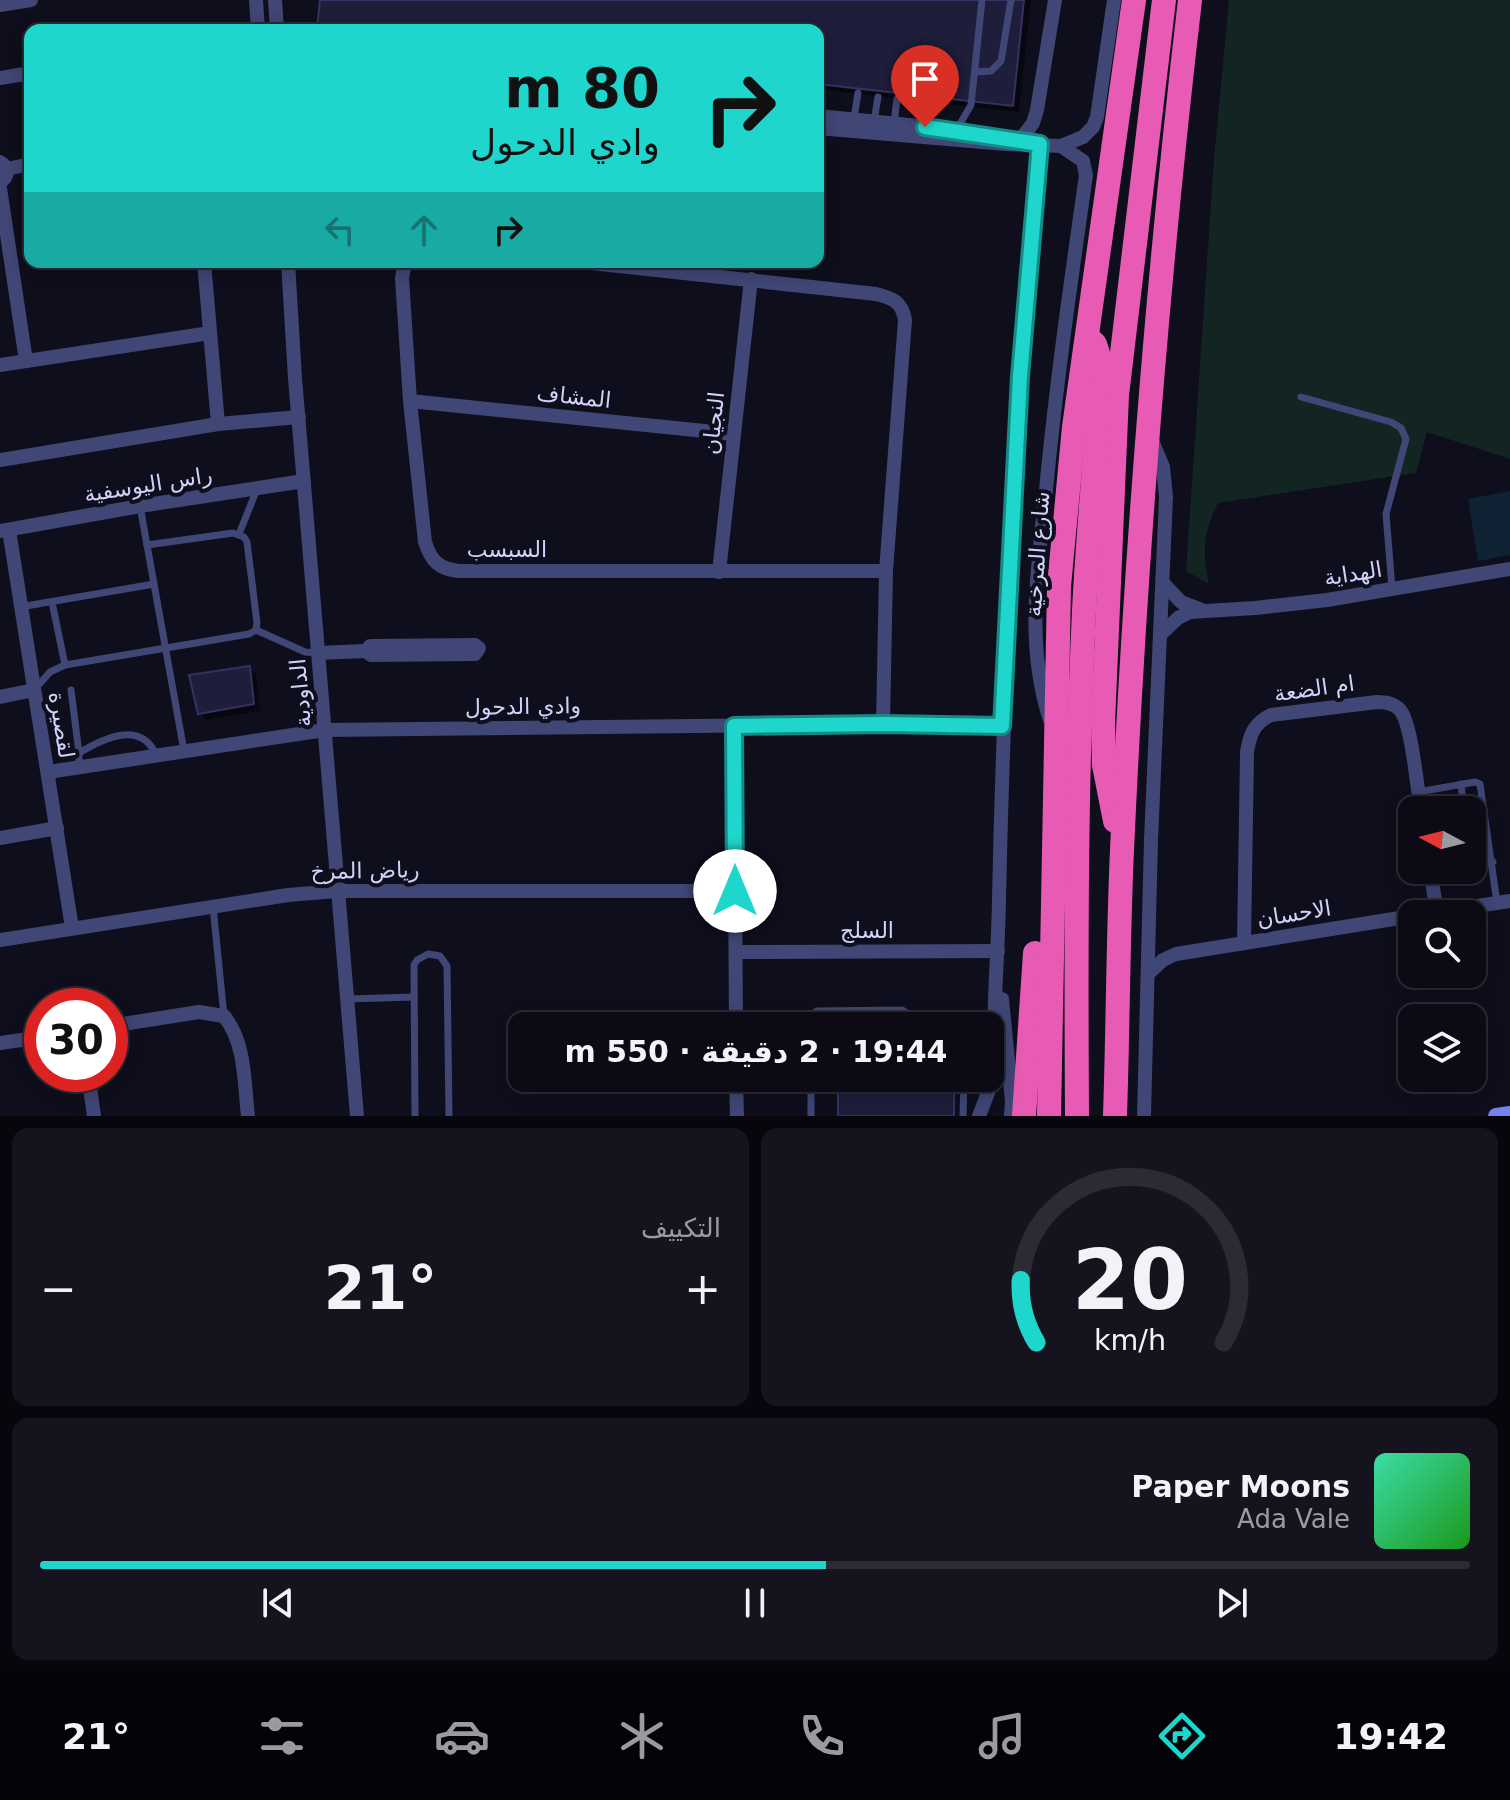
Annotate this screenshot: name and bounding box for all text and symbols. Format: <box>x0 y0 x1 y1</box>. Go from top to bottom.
pin <box>891 45 959 127</box>
text: 80 m <box>504 55 660 120</box>
icon: right <box>688 56 792 160</box>
icon: arrive <box>903 57 947 101</box>
text: وادي الدحول <box>470 122 660 163</box>
icon: left <box>318 208 362 252</box>
icon: ahead <box>402 208 446 252</box>
icon: right <box>486 208 530 252</box>
street label: المشاف <box>536 380 612 413</box>
street label: النجيان <box>698 390 729 456</box>
street label: راس اليوسفية <box>82 462 214 508</box>
street label: شارع المرخية <box>1021 491 1054 618</box>
street label: السبسب <box>467 537 547 562</box>
street label: الهداية <box>1322 557 1384 590</box>
street label: الداودية <box>285 658 316 728</box>
street label: ام الضعة <box>1272 670 1356 707</box>
street label: لقصيرة <box>44 690 79 760</box>
street label: وادي الدحول <box>465 693 581 720</box>
north arrow <box>1398 796 1486 884</box>
map controls <box>1398 796 1486 1092</box>
position arrow <box>693 849 777 933</box>
street label: رياض المرخ <box>310 857 420 885</box>
street label: الاحسان <box>1255 895 1333 932</box>
button: search <box>1398 900 1486 988</box>
street label: السلج <box>840 918 894 943</box>
speed limit sign: 30 <box>24 988 128 1092</box>
button: layers <box>1398 1004 1486 1092</box>
text: 19:44 · 2 دقيقة · 550 m <box>565 1034 947 1069</box>
text: التكييف <box>641 1213 721 1243</box>
text: 20 <box>1072 1232 1187 1329</box>
text: 21° <box>324 1253 437 1323</box>
text: − <box>40 1263 77 1314</box>
text: + <box>684 1263 721 1314</box>
text: km/h <box>1093 1323 1166 1357</box>
text: Paper Moons <box>1131 1469 1350 1504</box>
text: Ada Vale <box>1237 1504 1350 1534</box>
icon: previous <box>256 1581 300 1625</box>
icon: pause <box>733 1581 777 1625</box>
icon: next <box>1210 1581 1254 1625</box>
icon: filters <box>254 1708 310 1764</box>
icon: car <box>434 1708 490 1764</box>
icon: climate <box>614 1708 670 1764</box>
icon: phone <box>794 1708 850 1764</box>
icon: music <box>974 1708 1030 1764</box>
icon: directions <box>1154 1708 1210 1764</box>
text: 21° <box>62 1716 130 1757</box>
text: 19:42 <box>1333 1716 1448 1757</box>

